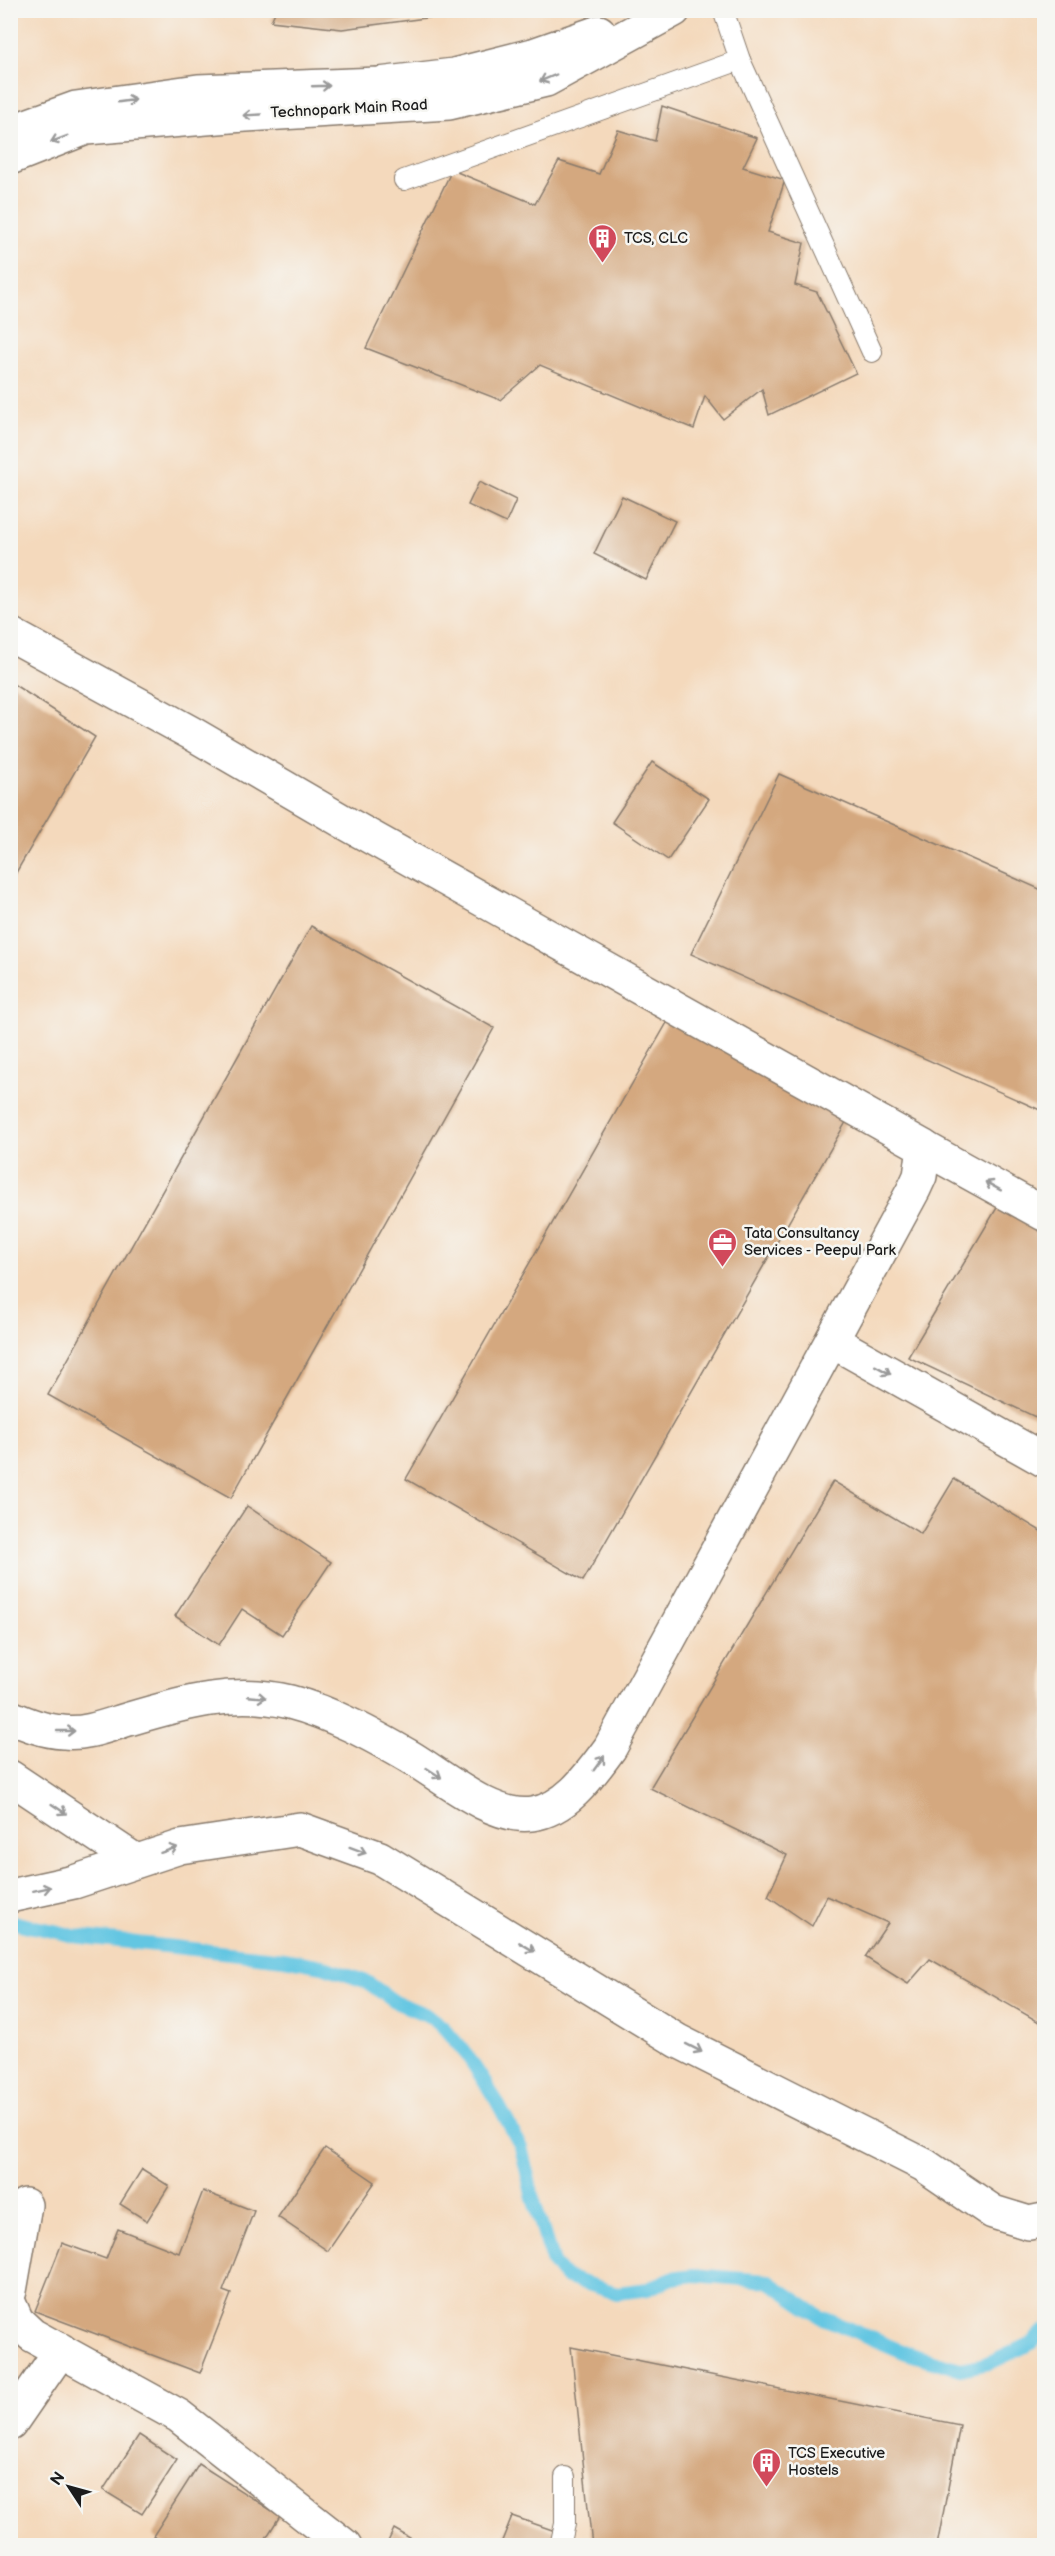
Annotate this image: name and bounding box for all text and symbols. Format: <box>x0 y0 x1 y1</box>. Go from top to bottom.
one-way arrow <box>539 73 558 84</box>
one-way arrow <box>311 81 331 92</box>
street label: Technopark Main Road <box>270 95 428 123</box>
one-way arrow <box>117 96 136 107</box>
one-way arrow <box>242 110 262 121</box>
one-way arrow <box>51 134 69 145</box>
building icon: TCS, CLC <box>587 222 619 264</box>
place label: TCS, CLC <box>624 229 688 248</box>
one-way arrow <box>985 1180 1002 1192</box>
place label: Tata Consultancy Services - Peepul Park <box>744 1224 896 1260</box>
office icon: Tata Consultancy Services - Peepul Park <box>707 1226 739 1268</box>
one-way arrow <box>874 1365 892 1376</box>
one-way arrow <box>246 1692 266 1703</box>
one-way arrow <box>56 1725 76 1737</box>
one-way arrow <box>593 1755 605 1771</box>
one-way arrow <box>425 1767 442 1779</box>
one-way arrow <box>51 1803 68 1816</box>
one-way arrow <box>159 1844 178 1855</box>
one-way arrow <box>349 1846 367 1857</box>
one-way arrow <box>32 1883 51 1894</box>
one-way arrow <box>518 1941 535 1953</box>
one-way arrow <box>684 2043 702 2055</box>
place label: TCS Executive Hostels <box>788 2444 885 2480</box>
building icon: TCS Executive Hostels <box>751 2446 783 2488</box>
north arrow <box>39 2457 99 2517</box>
text: N <box>47 2469 69 2490</box>

